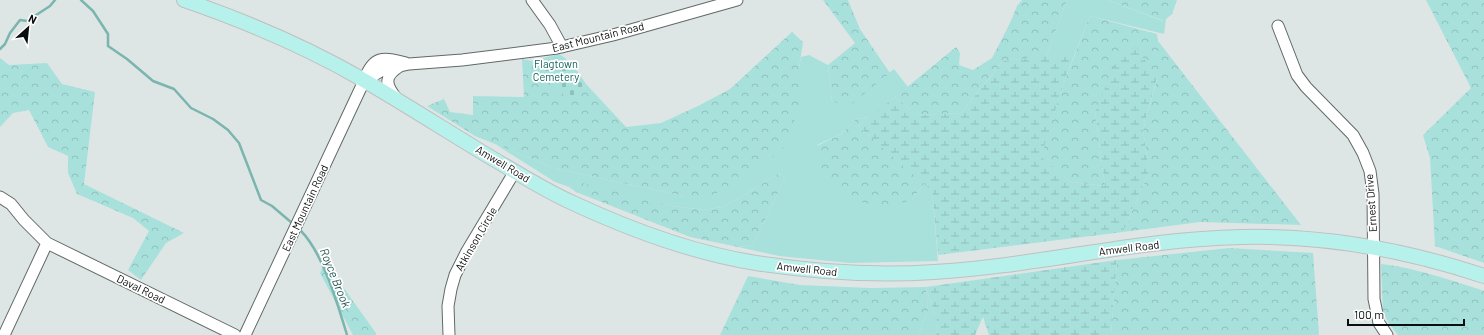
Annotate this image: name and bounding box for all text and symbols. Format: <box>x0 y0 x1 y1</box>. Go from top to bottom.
north arrow <box>8 8 48 48</box>
text: N <box>27 11 39 26</box>
street label: East Mountain Road <box>551 19 645 54</box>
park label: Flagtown Cemetery <box>533 57 579 83</box>
street label: Amwell Road <box>474 142 533 185</box>
street label: East Mountain Road <box>279 162 330 253</box>
street label: Ernest Drive <box>1362 173 1379 233</box>
street label: Atkinson Circle <box>452 204 499 273</box>
street label: Amwell Road <box>1098 237 1160 258</box>
water label: Royce Brook <box>318 246 354 310</box>
street label: Amwell Road <box>776 259 838 278</box>
street label: Daval Road <box>115 271 167 306</box>
scale bar <box>1348 301 1464 327</box>
text: 100 m <box>1354 307 1384 321</box>

